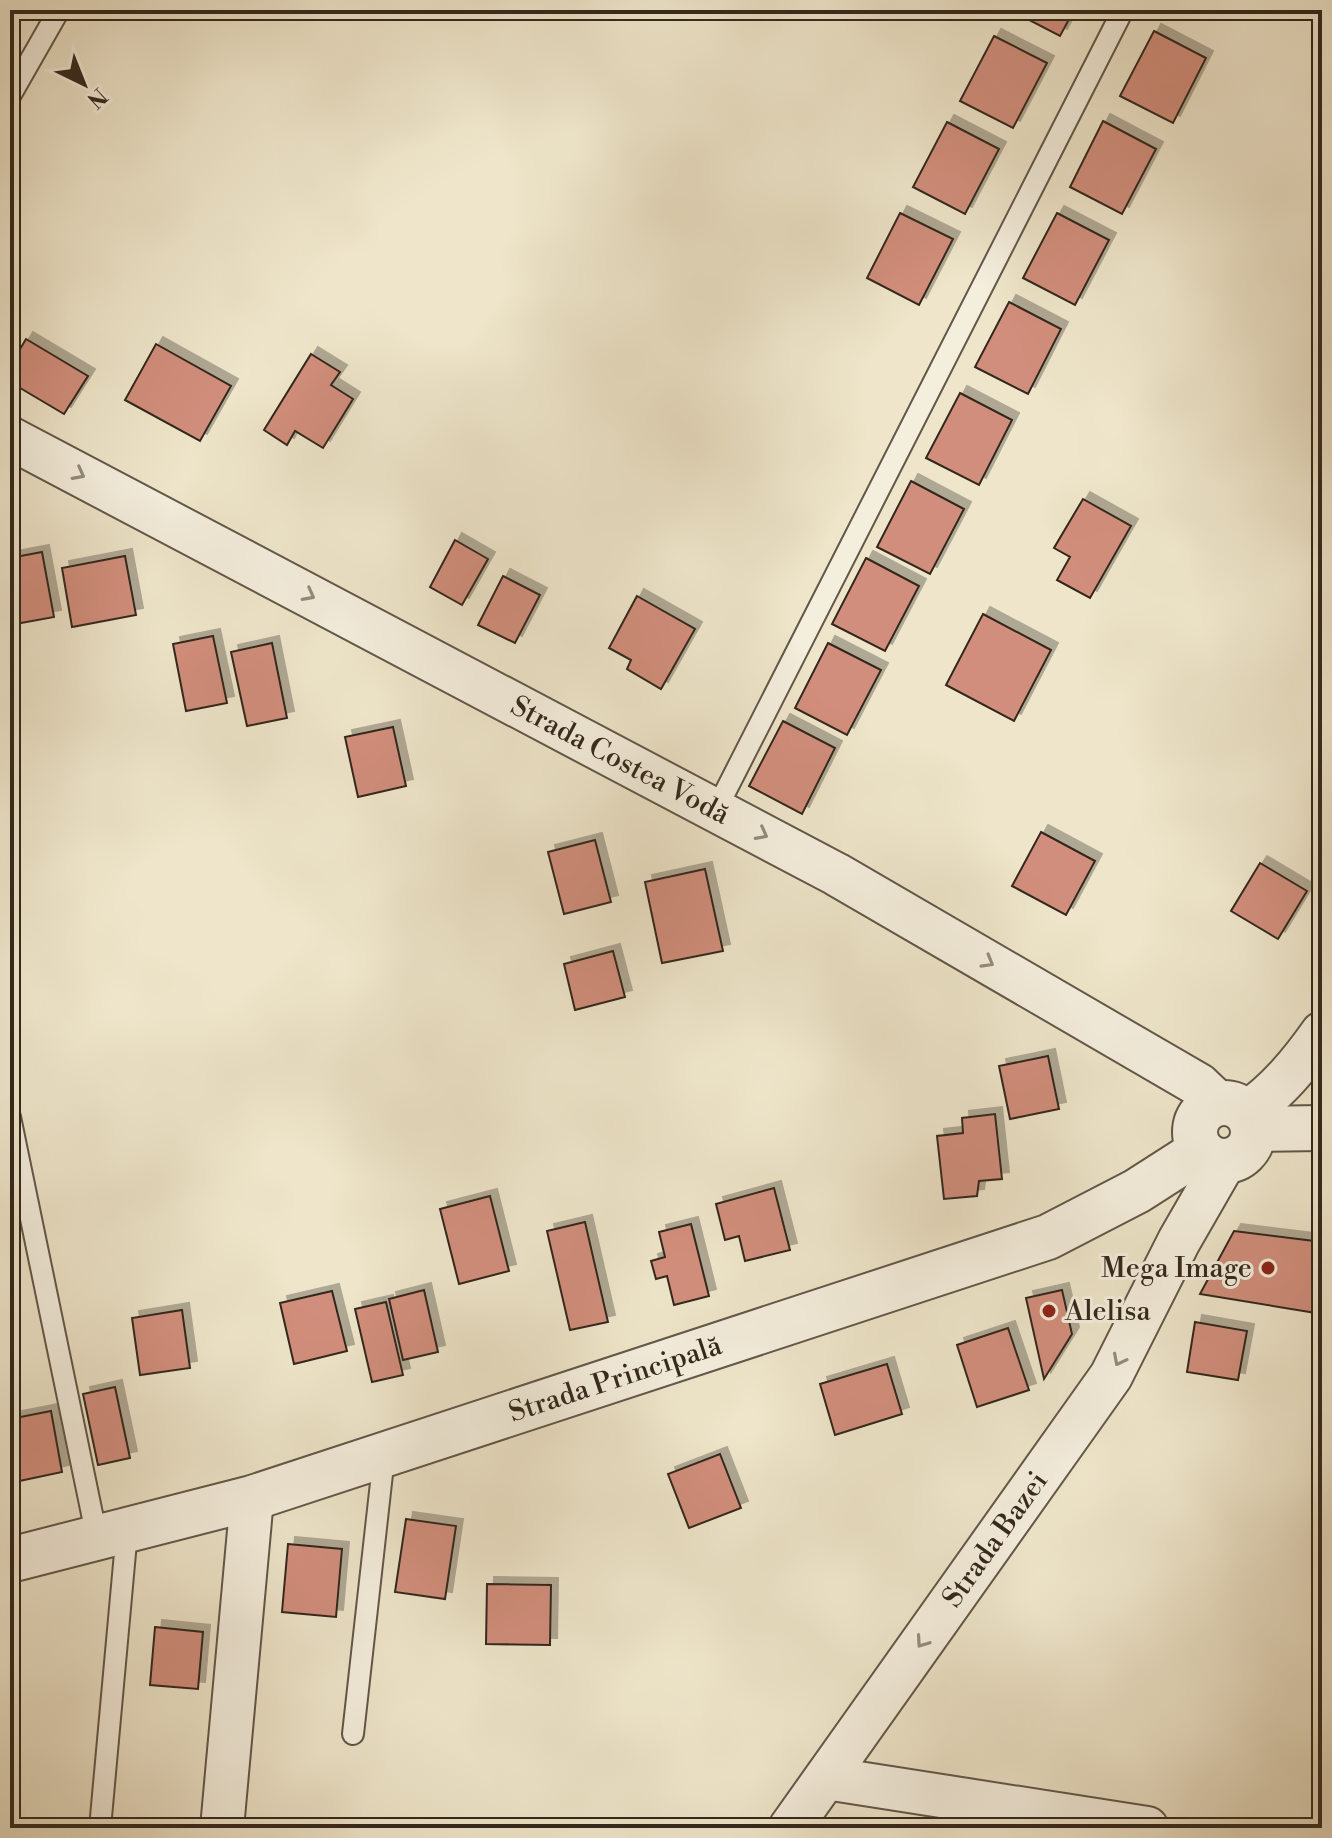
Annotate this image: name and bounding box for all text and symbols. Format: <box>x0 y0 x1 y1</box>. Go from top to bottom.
north arrow <box>44 44 124 124</box>
text: N <box>81 82 112 114</box>
one-way arrow <box>71 465 85 480</box>
one-way arrow <box>301 586 315 601</box>
street label: Strada Costea Vodă <box>505 688 736 833</box>
one-way arrow <box>753 825 768 840</box>
one-way arrow <box>979 952 994 968</box>
place label: Mega Image <box>1101 1251 1252 1286</box>
marker: Mega Image <box>1259 1259 1277 1277</box>
place label: Alelisa <box>1064 1294 1151 1329</box>
marker: Alelisa <box>1040 1302 1058 1320</box>
street label: Strada Principală <box>504 1327 727 1430</box>
one-way arrow <box>1113 1352 1129 1367</box>
street label: Strada Bazei <box>935 1465 1055 1614</box>
one-way arrow <box>917 1634 932 1648</box>

